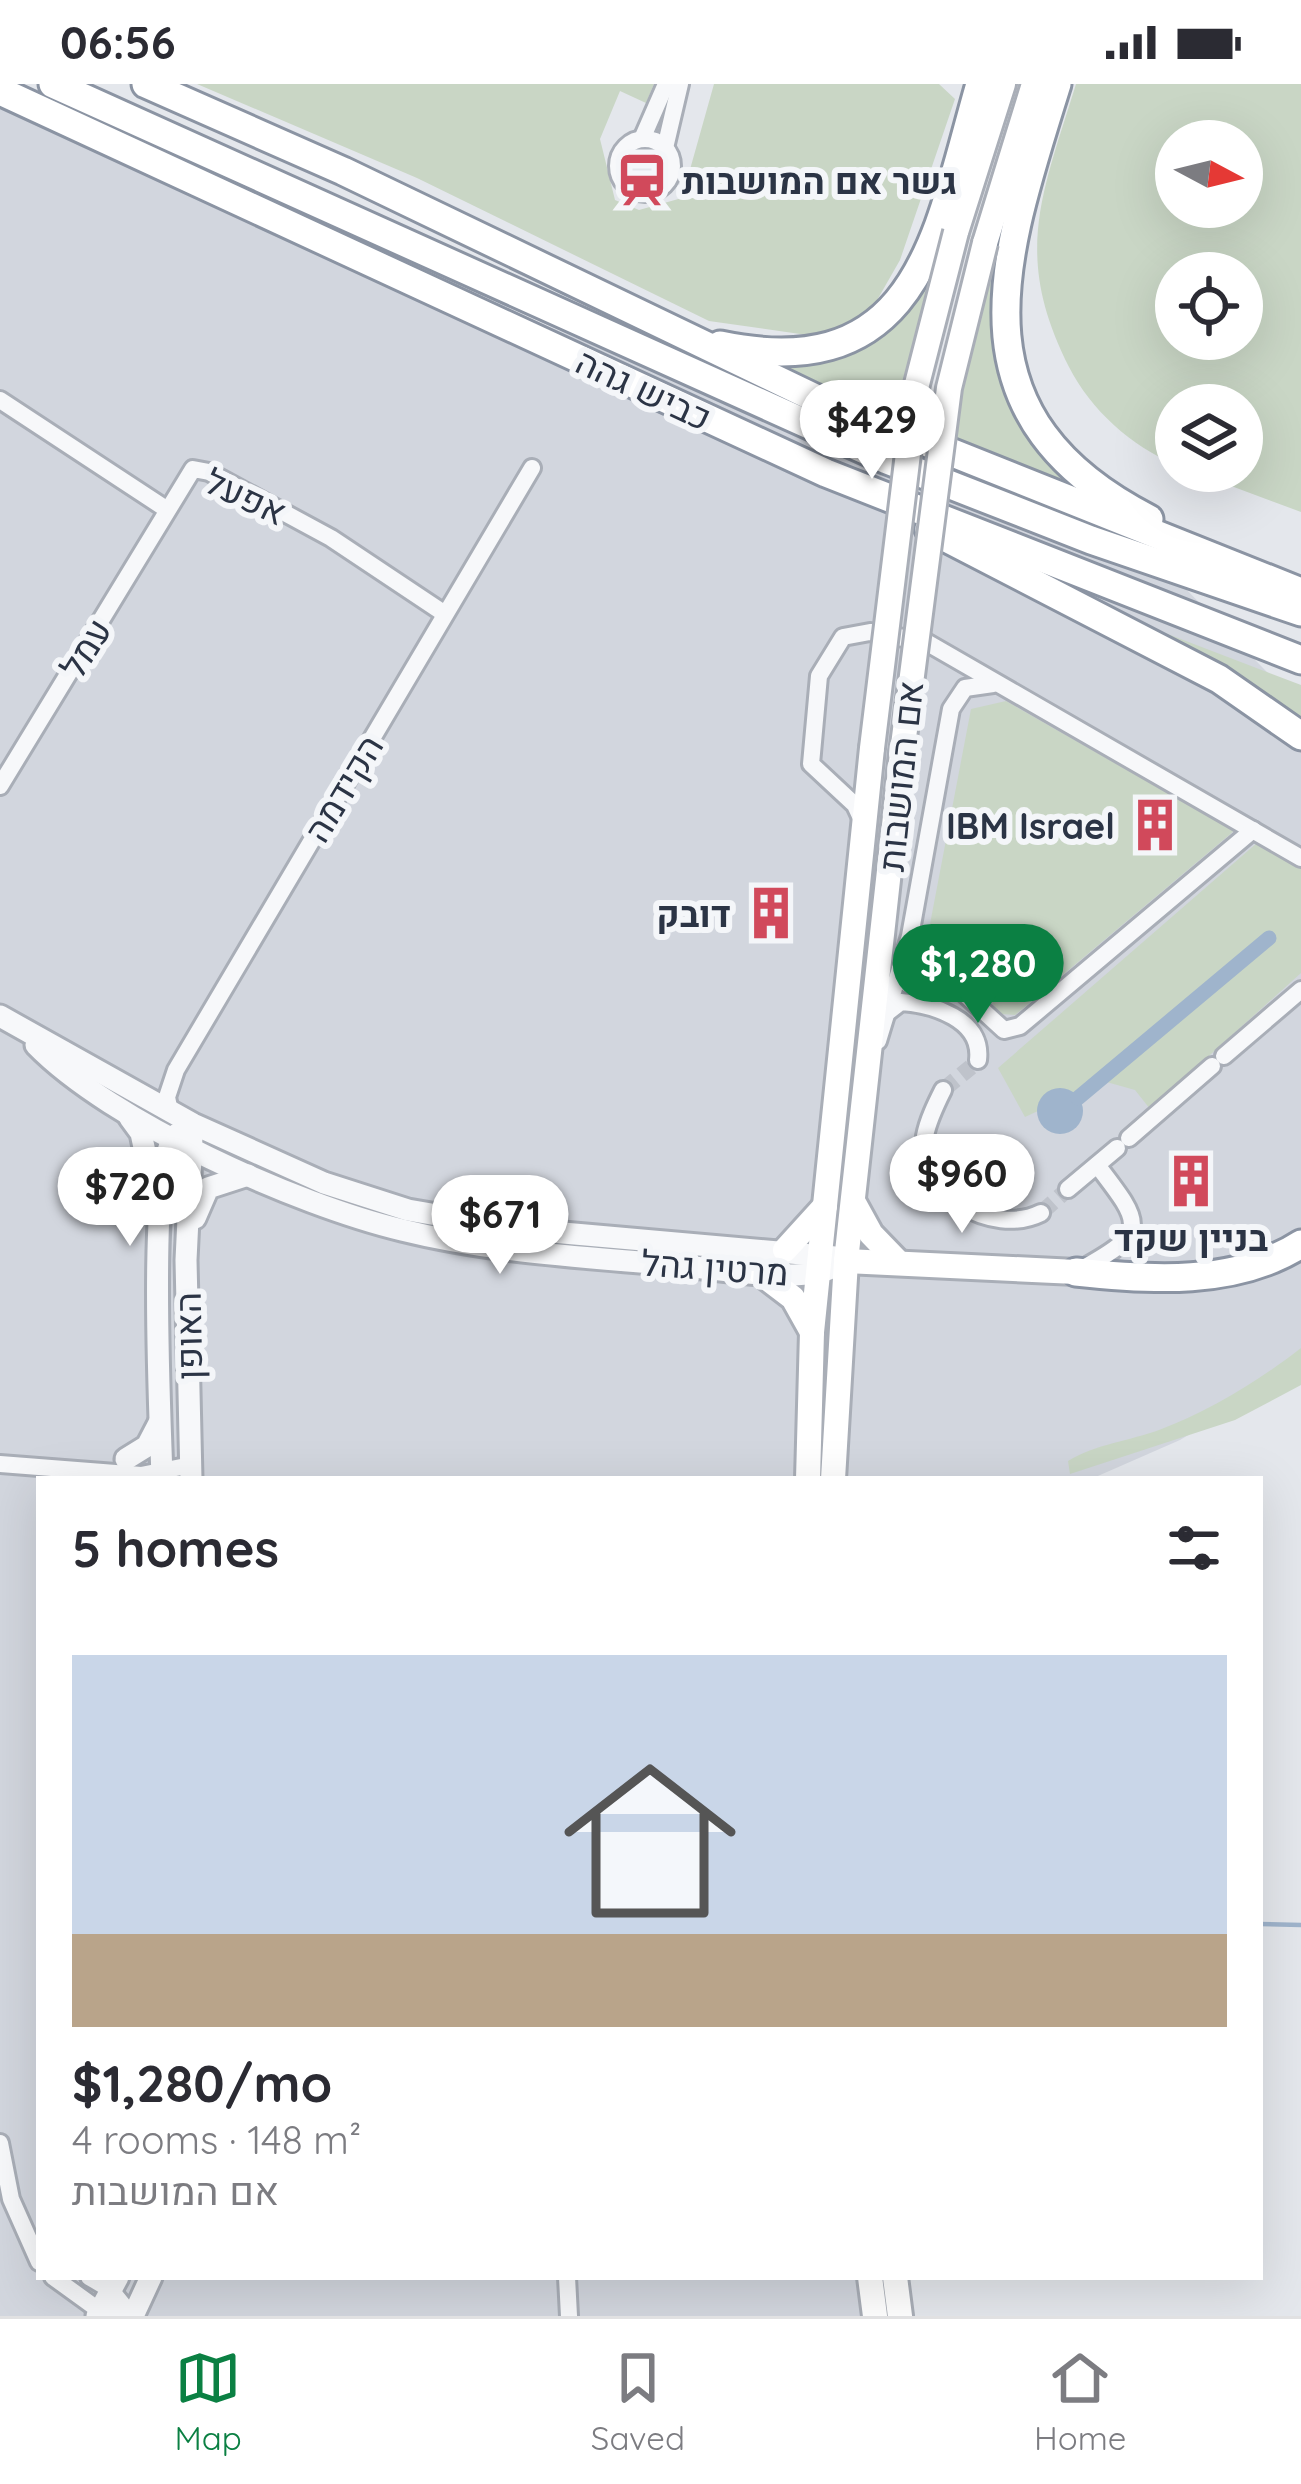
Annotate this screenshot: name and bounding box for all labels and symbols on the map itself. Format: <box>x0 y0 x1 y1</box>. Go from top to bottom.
north arrow <box>1155 120 1263 228</box>
station icon: גשר אם המושבות <box>613 151 671 209</box>
place label: גשר אם המושבות <box>682 158 957 203</box>
street label: כביש גהה <box>569 338 719 440</box>
pin: $429 <box>801 380 943 482</box>
street label: אפעל <box>198 458 294 534</box>
street label: עמל <box>49 610 121 686</box>
street label: אם המושבות <box>868 679 932 873</box>
street label: הקידמה <box>294 726 392 850</box>
building icon: IBM Israel <box>1126 796 1184 854</box>
place label: IBM Israel <box>946 803 1115 848</box>
building icon: דובק <box>742 884 800 942</box>
place label: דובק <box>656 891 731 936</box>
pin: $1,280 <box>880 924 1076 1026</box>
pin: $960 <box>891 1134 1033 1236</box>
pin: $720 <box>59 1147 201 1249</box>
building icon: בניין שקד <box>1162 1152 1220 1210</box>
pin: $671 <box>429 1175 571 1277</box>
place label: בניין שקד <box>1114 1215 1268 1260</box>
street label: מרטין גהל <box>640 1239 790 1295</box>
street label: האופן <box>165 1292 211 1380</box>

